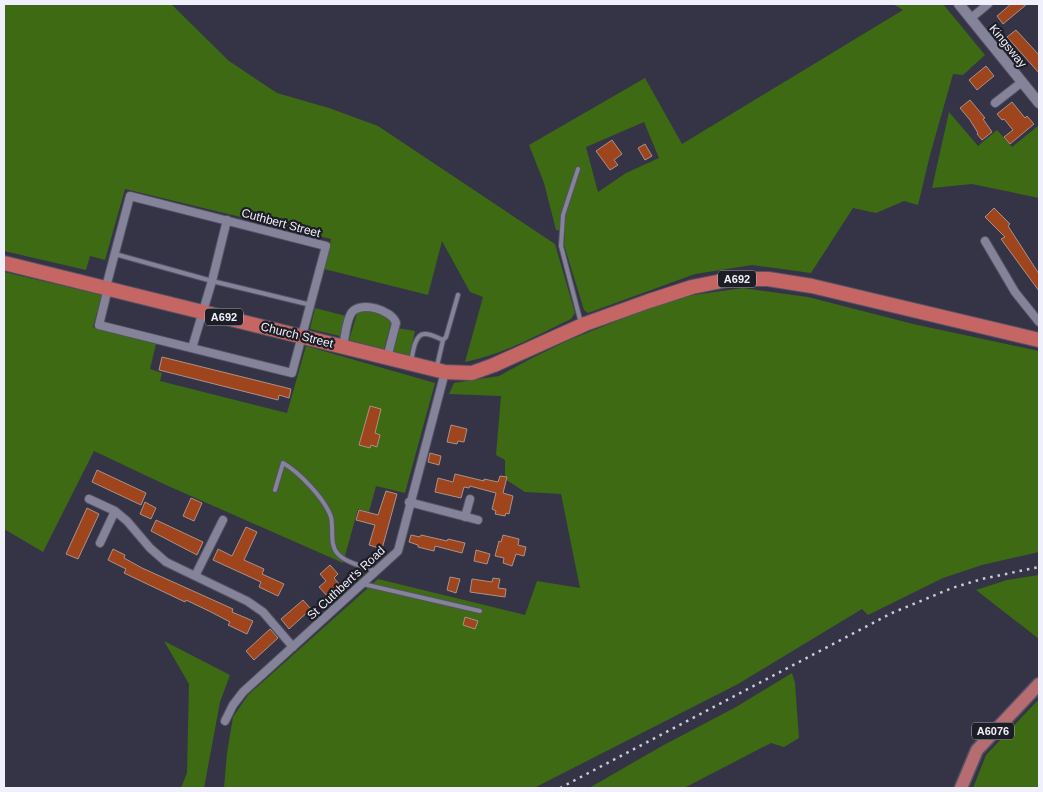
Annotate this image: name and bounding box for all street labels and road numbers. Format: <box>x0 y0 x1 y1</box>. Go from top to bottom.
street label: Kingsway <box>986 22 1030 70</box>
street label: Cuthbert Street <box>240 206 323 240</box>
road number: A692 <box>718 270 756 288</box>
road number: A692 <box>205 308 243 326</box>
street label: Church Street <box>259 319 335 351</box>
street label: St Cuthbert's Road <box>304 543 388 623</box>
road number: A6076 <box>972 722 1014 739</box>

